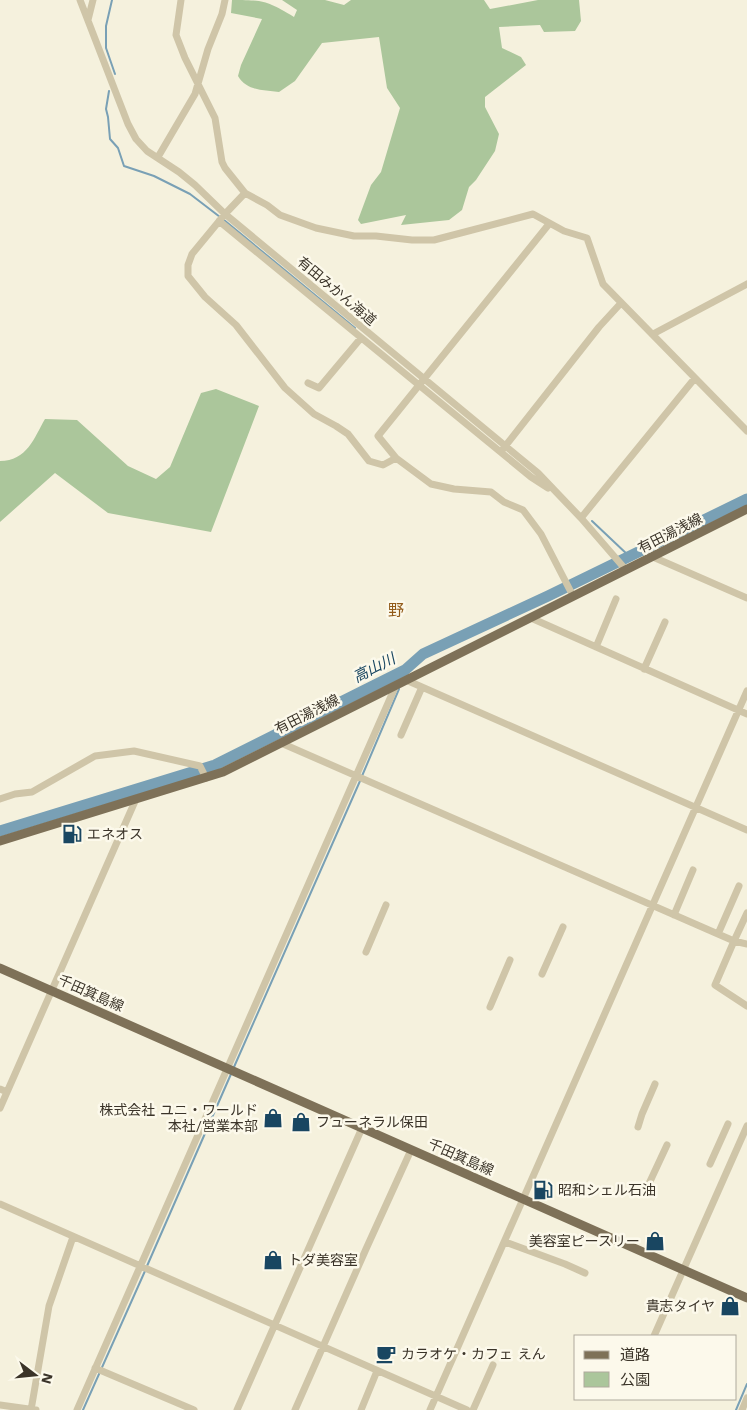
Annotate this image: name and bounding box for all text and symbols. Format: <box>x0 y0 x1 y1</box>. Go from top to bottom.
street label: 有田みかん海道 <box>294 253 380 329</box>
street label: 有田湯浅線 <box>635 510 705 556</box>
district label: 野 <box>388 601 404 620</box>
water label: 高山川 <box>350 649 400 686</box>
street label: 有田湯浅線 <box>272 691 342 737</box>
fuel station icon: エネオス <box>61 823 83 845</box>
place label: エネオス <box>87 826 143 842</box>
street label: 千田箕島線 <box>56 971 126 1015</box>
place label: 株式会社 ユニ・ワールド 本社/営業本部 <box>99 1102 258 1134</box>
shop icon: 株式会社 ユニ・ワールド 本社/営業本部 <box>262 1107 284 1129</box>
shop icon: フューネラル保田 <box>290 1111 312 1133</box>
place label: フューネラル保田 <box>316 1114 428 1130</box>
street label: 千田箕島線 <box>426 1135 496 1179</box>
fuel station icon: 昭和シェル石油 <box>532 1179 554 1201</box>
place label: 昭和シェル石油 <box>558 1182 656 1198</box>
shop icon: 美容室ピースリー <box>644 1230 666 1252</box>
place label: 美容室ピースリー <box>529 1233 640 1249</box>
shop icon: トダ美容室 <box>262 1249 284 1271</box>
place label: トダ美容室 <box>288 1252 358 1268</box>
shop icon: 貴志タイヤ <box>719 1295 741 1317</box>
place label: 貴志タイヤ <box>645 1298 715 1314</box>
legend <box>574 1335 737 1400</box>
cafe icon: カラオケ・カフェ えん <box>375 1343 397 1365</box>
place label: カラオケ・カフェ えん <box>401 1346 546 1362</box>
text: 道路 <box>620 1346 650 1364</box>
north arrow <box>10 1350 60 1400</box>
text: N <box>38 1371 57 1386</box>
text: 公園 <box>620 1371 650 1389</box>

